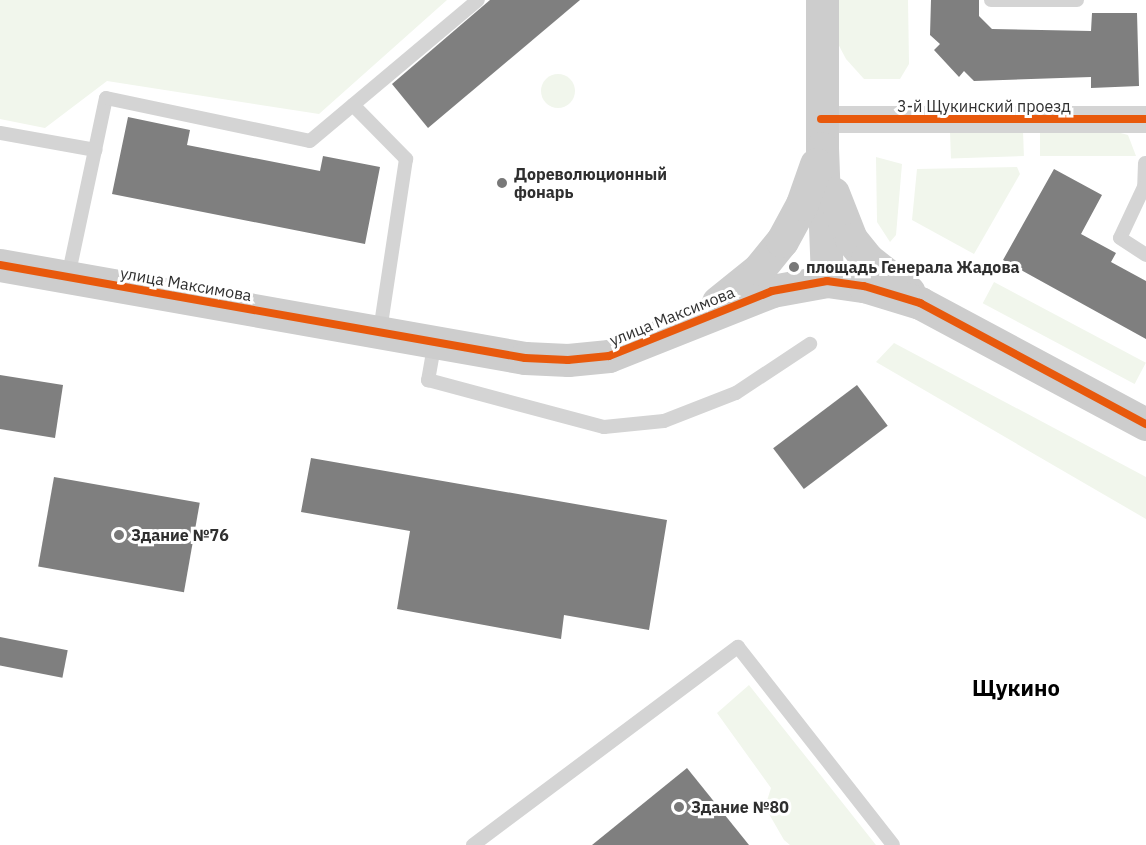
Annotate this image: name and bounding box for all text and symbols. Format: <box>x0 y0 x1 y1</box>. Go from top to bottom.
street label: 3-й Щукинский проезд <box>897 96 1071 116</box>
place label: Дореволюционный фонарь <box>514 164 667 202</box>
marker: Дореволюционный фонарь <box>495 176 509 190</box>
place label: площадь Генерала Жадова <box>806 257 1020 277</box>
marker: площадь Генерала Жадова <box>787 260 801 274</box>
street label: улица Максимова <box>119 263 253 305</box>
street label: улица Максимова <box>607 282 737 350</box>
place label: Здание №76 <box>131 525 229 545</box>
marker: Здание №76 <box>112 528 126 542</box>
district label: Щукино <box>972 675 1060 701</box>
place label: Здание №80 <box>691 797 789 817</box>
marker: Здание №80 <box>672 800 686 814</box>

